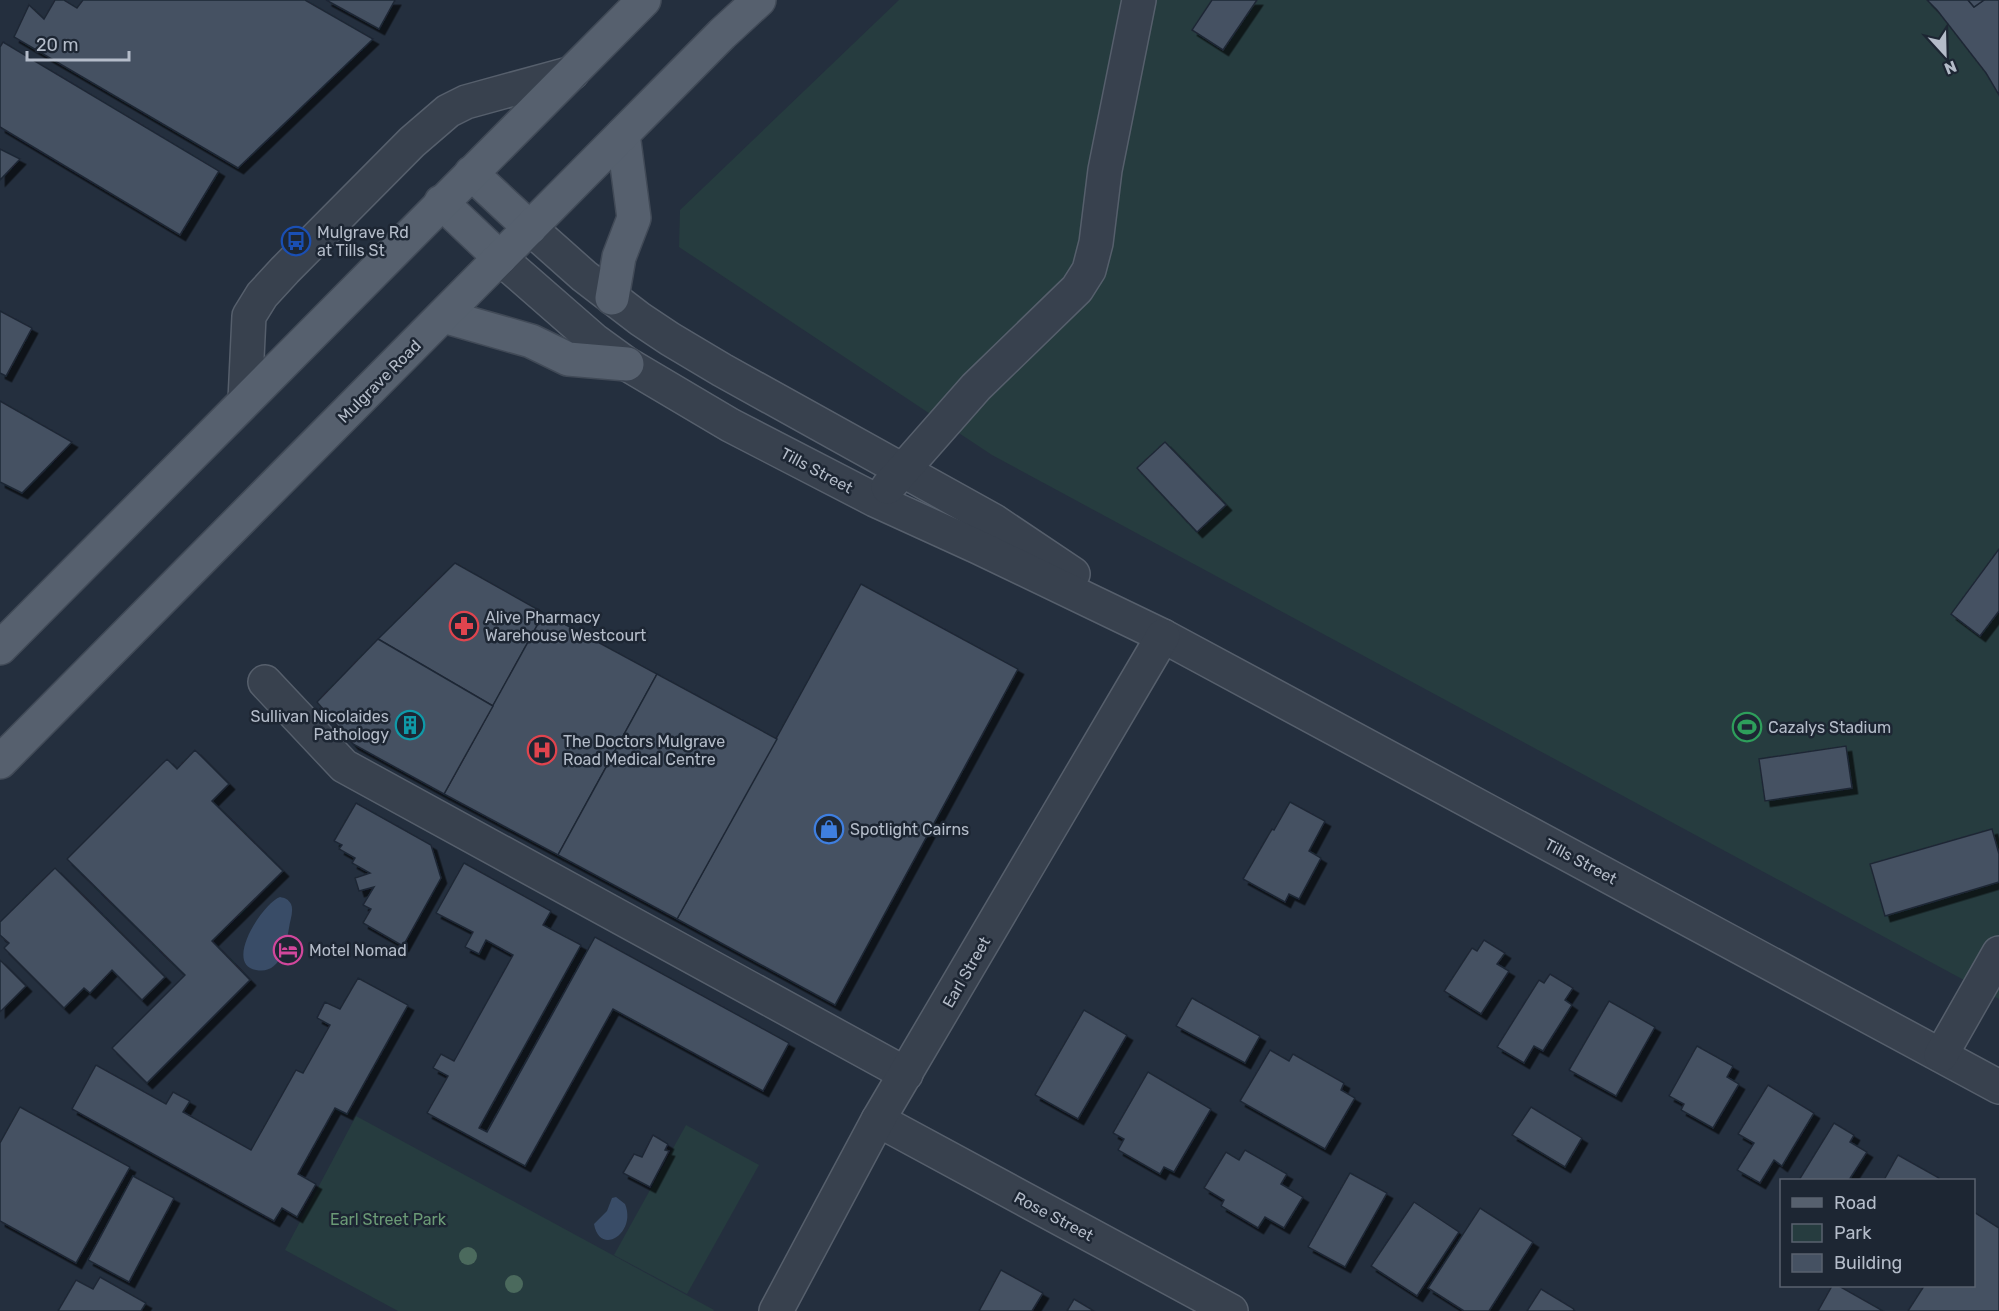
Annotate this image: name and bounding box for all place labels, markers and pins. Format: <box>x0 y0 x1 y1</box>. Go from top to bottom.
place label: Mulgrave Rd at Tills St <box>317 223 409 260</box>
bus stop icon: Mulgrave Rd at Tills St <box>280 225 312 257</box>
place label: Alive Pharmacy Warehouse Westcourt <box>485 608 646 645</box>
pharmacy icon: Alive Pharmacy Warehouse Westcourt <box>448 610 480 642</box>
place label: Sullivan Nicolaides Pathology <box>251 707 389 744</box>
building icon: Sullivan Nicolaides Pathology <box>394 709 426 741</box>
sports icon: Cazalys Stadium <box>1731 711 1763 743</box>
place label: Cazalys Stadium <box>1768 718 1891 737</box>
place label: The Doctors Mulgrave Road Medical Centre <box>563 732 725 769</box>
hospital icon: The Doctors Mulgrave Road Medical Centre <box>526 734 558 766</box>
shop icon: Spotlight Cairns <box>813 813 845 845</box>
place label: Spotlight Cairns <box>850 820 969 839</box>
hotel icon: Motel Nomad <box>272 934 304 966</box>
place label: Motel Nomad <box>309 941 407 960</box>

